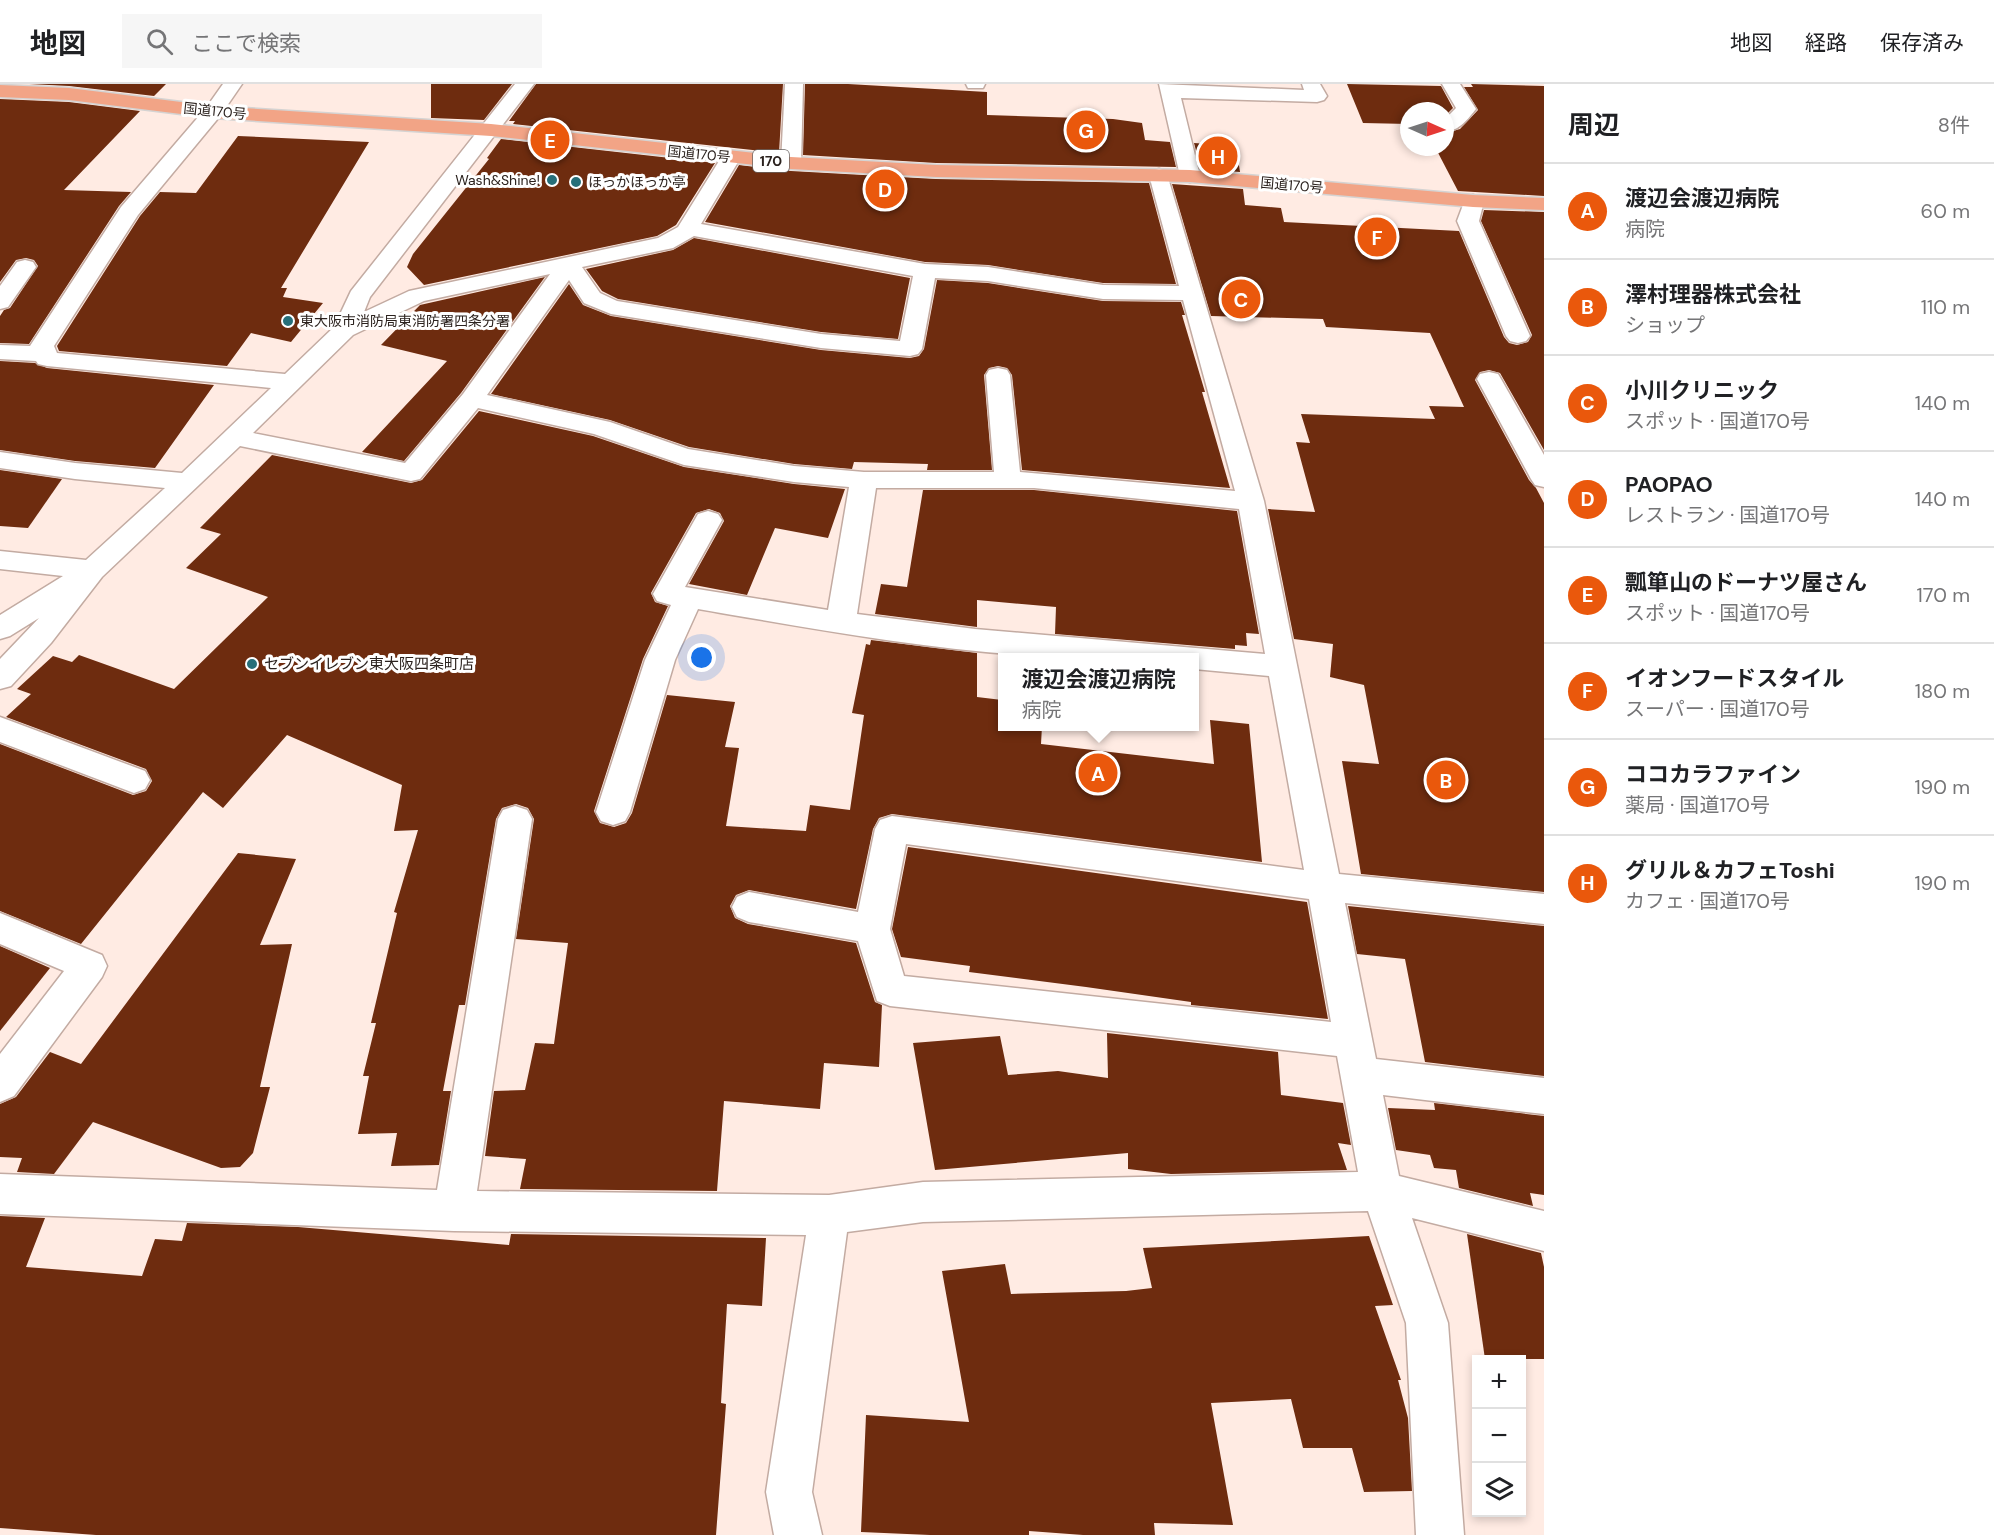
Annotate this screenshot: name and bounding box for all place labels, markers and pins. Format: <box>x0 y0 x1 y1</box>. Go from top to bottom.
pin: G <box>1066 108 1106 152</box>
pin: E <box>530 118 570 162</box>
pin: H <box>1198 134 1238 178</box>
pin: D <box>866 166 904 212</box>
place label: Wash&Shine! <box>455 171 540 189</box>
marker: Wash&Shine! <box>545 173 559 187</box>
place label: ほっかほっか亭 <box>588 173 686 191</box>
marker: ほっかほっか亭 <box>569 175 583 189</box>
pin: F <box>1358 214 1396 260</box>
pin: C <box>1222 276 1260 322</box>
place label: 東大阪市消防局東消防署四条分署 <box>300 312 510 330</box>
marker: 東大阪市消防局東消防署四条分署 <box>281 314 295 328</box>
place label: セブンイレブン東大阪四条町店 <box>264 654 474 674</box>
marker: セブンイレブン東大阪四条町店 <box>245 657 259 671</box>
pin: A <box>1078 750 1118 796</box>
pin: B <box>1426 758 1466 802</box>

